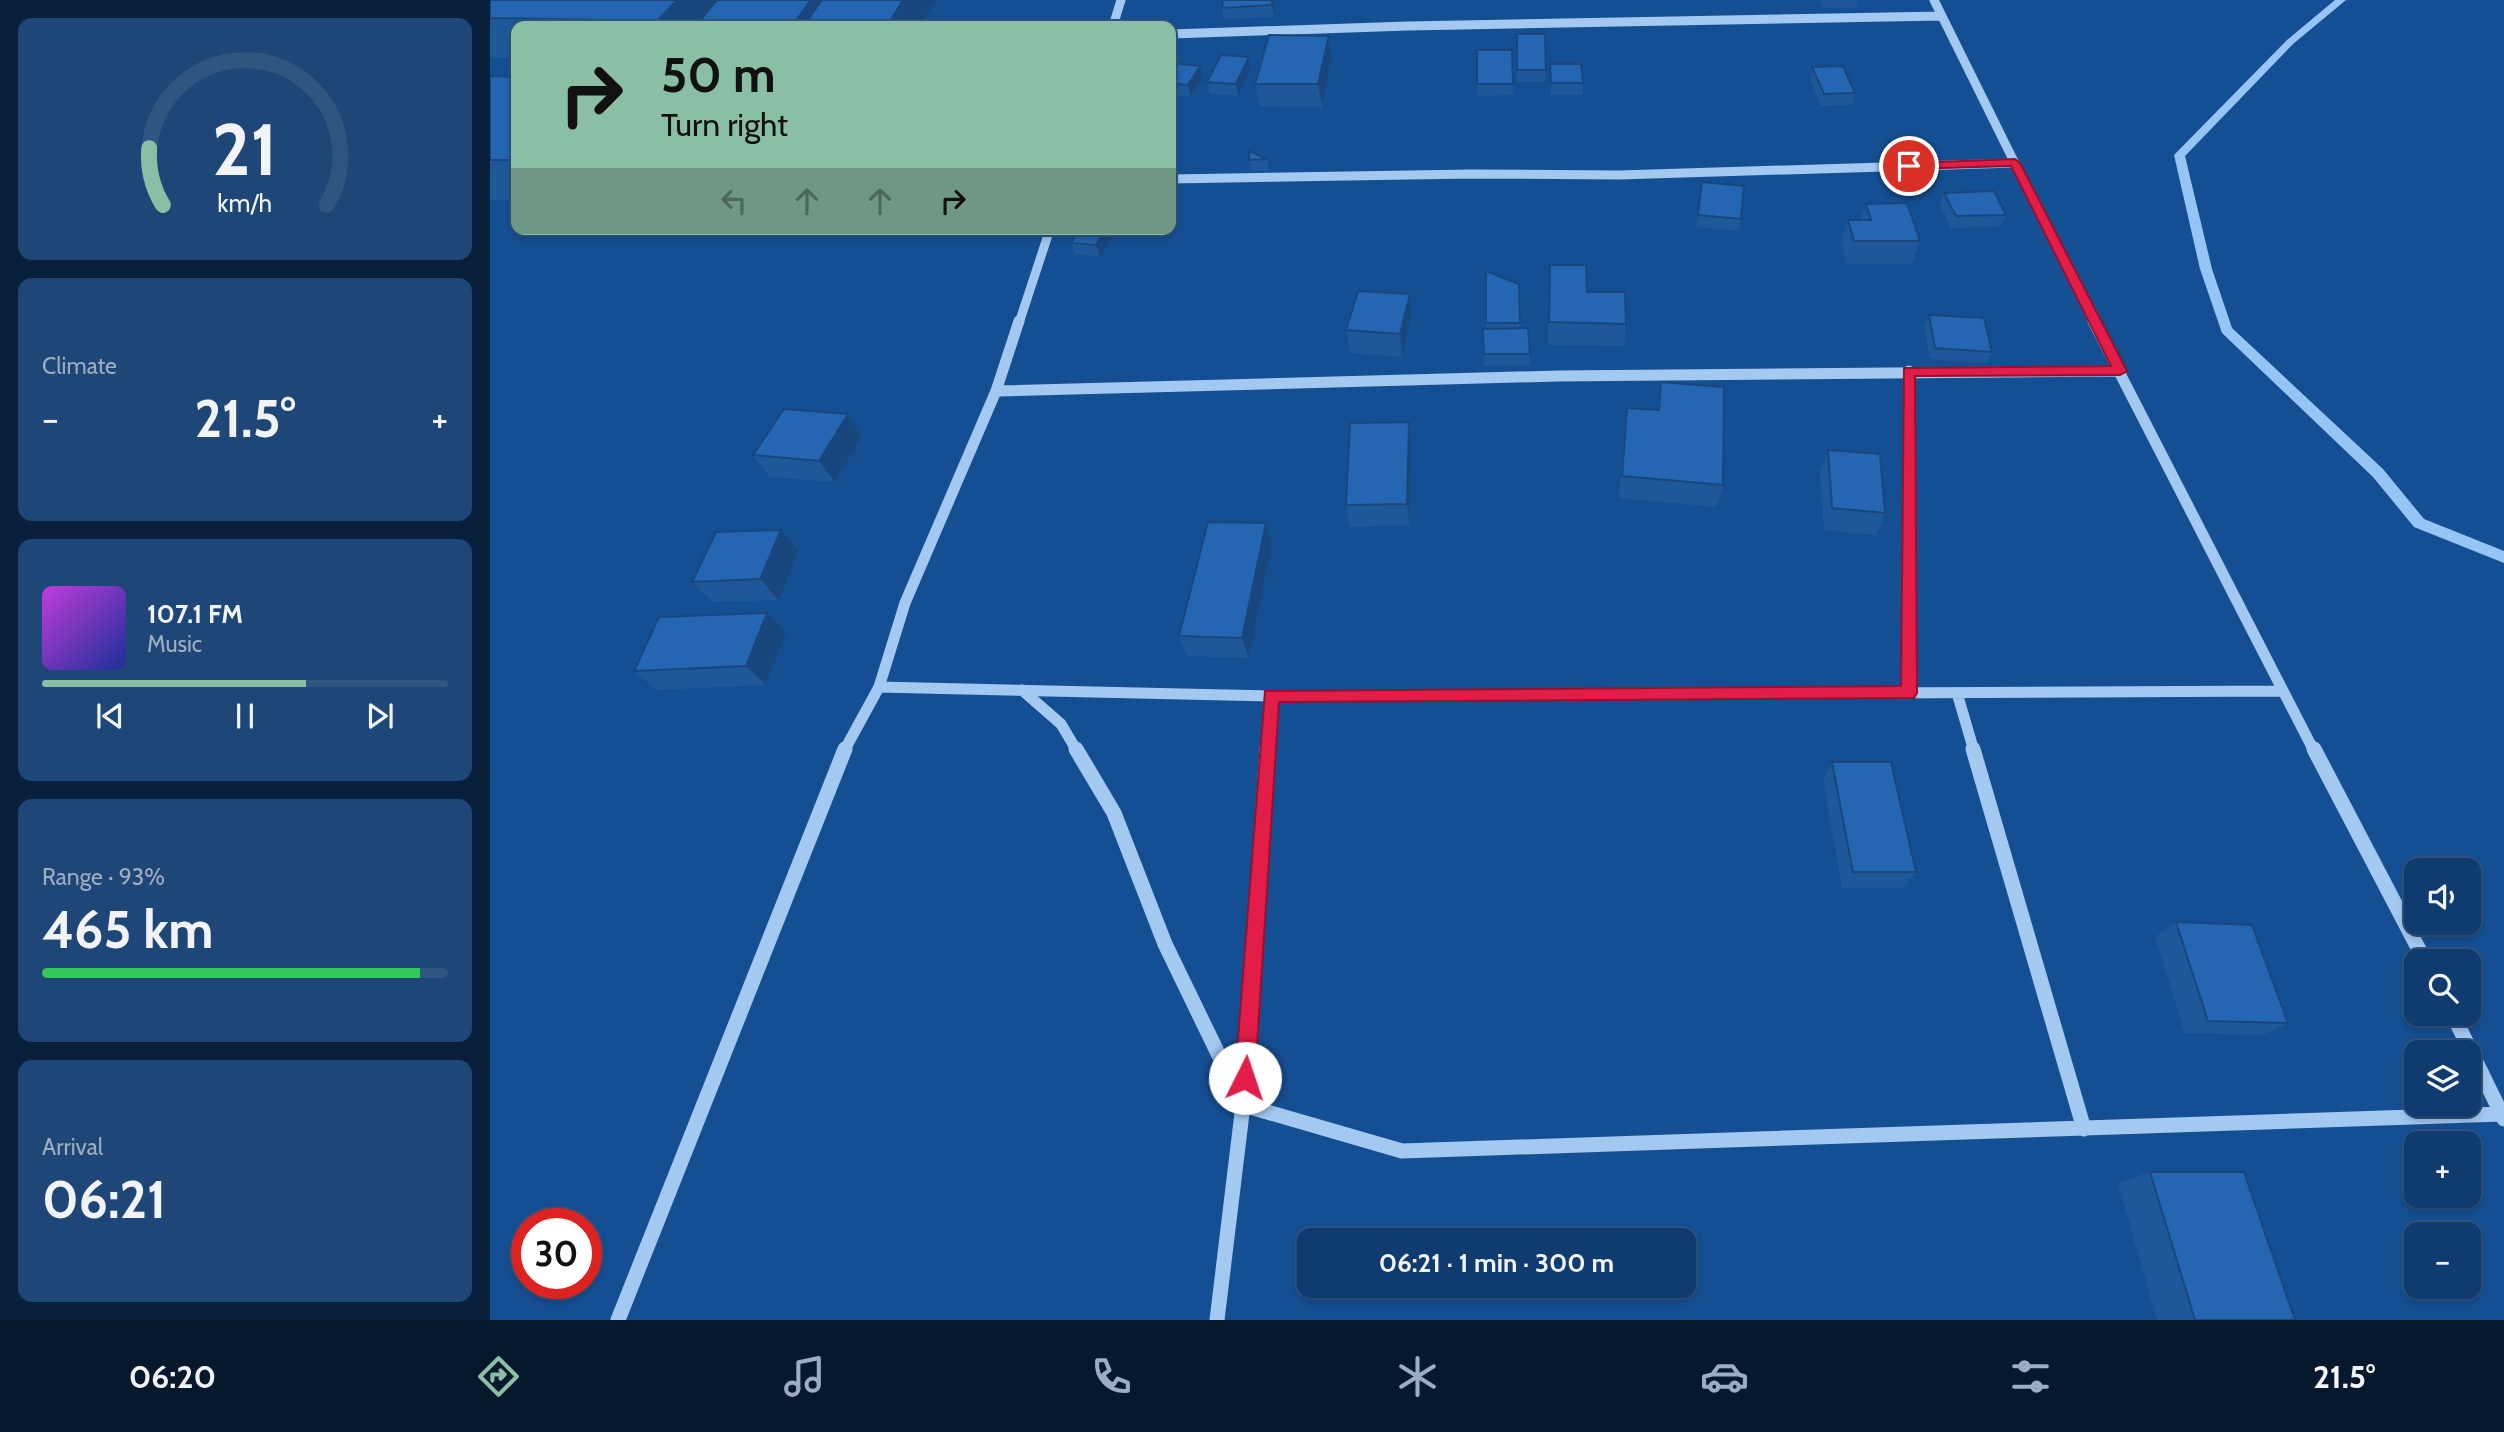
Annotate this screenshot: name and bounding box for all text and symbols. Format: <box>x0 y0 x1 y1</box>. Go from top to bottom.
text: 50 m <box>661 45 776 104</box>
icon: right <box>546 49 637 140</box>
text: Turn right <box>661 105 788 144</box>
text: 21 <box>212 106 278 194</box>
pin <box>1879 136 1939 196</box>
icon: arrive <box>1890 147 1928 185</box>
icon: left <box>715 182 753 220</box>
icon: ahead <box>788 182 826 220</box>
icon: ahead <box>861 182 899 220</box>
icon: right <box>934 182 972 220</box>
text: km/h <box>218 188 272 218</box>
text: Climate <box>42 352 117 380</box>
text: 21.5° <box>194 387 296 450</box>
text: − <box>42 395 59 442</box>
text: + <box>431 395 448 442</box>
text: 107.1 FM <box>147 598 243 630</box>
text: Music <box>147 630 202 658</box>
icon: previous <box>91 697 129 735</box>
icon: pause <box>226 697 264 735</box>
icon: next <box>361 697 399 735</box>
map controls <box>2404 858 2481 1299</box>
button: sound <box>2404 858 2481 935</box>
text: Range · 93% <box>42 863 165 891</box>
text: 465 km <box>42 898 214 961</box>
button: search <box>2404 949 2481 1026</box>
button: layers <box>2404 1040 2481 1117</box>
position arrow <box>1208 1041 1282 1115</box>
button: + <box>2404 1131 2481 1208</box>
text: Arrival <box>42 1133 103 1161</box>
text: 06:21 <box>42 1168 166 1231</box>
speed limit sign: 30 <box>511 1208 602 1299</box>
button: − <box>2404 1222 2481 1299</box>
text: 06:21 · 1 min · 300 m <box>1379 1247 1614 1279</box>
icon: directions <box>474 1352 523 1401</box>
icon: music <box>780 1352 829 1401</box>
icon: phone <box>1087 1352 1136 1401</box>
icon: climate <box>1393 1352 1442 1401</box>
icon: car <box>1700 1352 1749 1401</box>
icon: filters <box>2006 1352 2055 1401</box>
text: 06:20 <box>129 1357 216 1396</box>
text: 21.5° <box>2313 1357 2375 1396</box>

